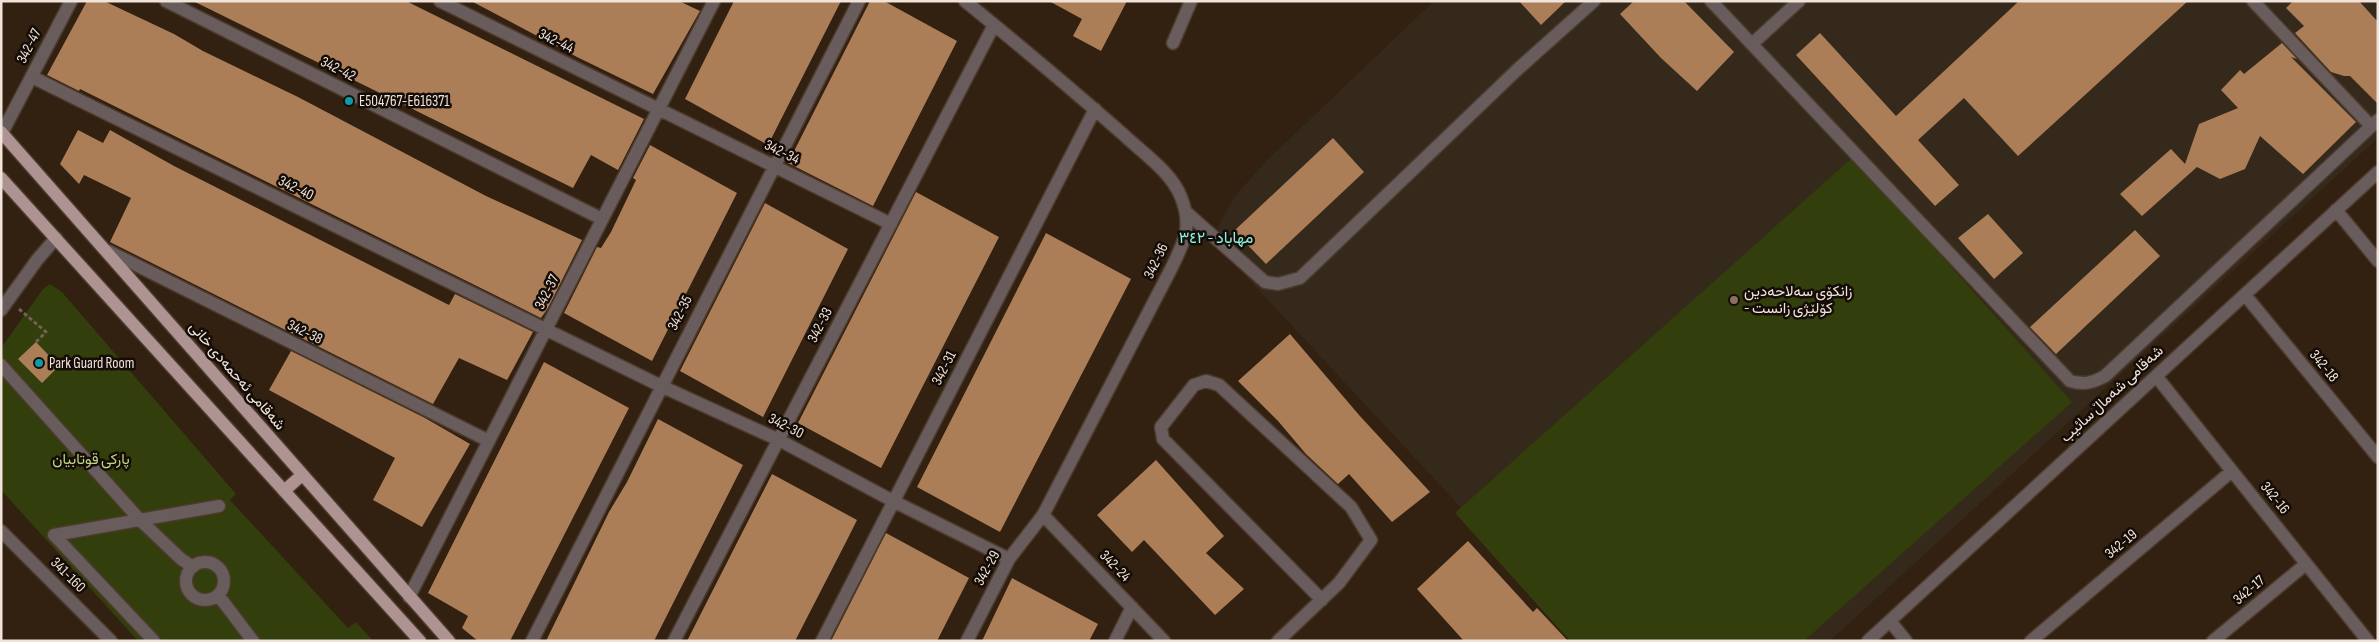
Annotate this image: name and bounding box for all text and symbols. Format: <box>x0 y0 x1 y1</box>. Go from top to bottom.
street label: 342-44 <box>535 24 577 58</box>
street label: 342-47 <box>12 25 46 67</box>
street label: 342-42 <box>317 52 359 86</box>
place label: E504767-E616371 <box>359 92 450 111</box>
marker: E504767-E616371 <box>343 95 355 107</box>
street label: 342-34 <box>761 135 803 169</box>
street label: 342-40 <box>275 171 317 205</box>
district label: مهاباد - ٣٤٢ <box>1179 229 1253 248</box>
street label: 342-36 <box>1139 240 1173 282</box>
street label: 342-37 <box>530 271 564 313</box>
place label: زانکۆی سەلاحەدین - کۆلێژی زانست <box>1744 282 1852 318</box>
street label: 342-35 <box>663 292 697 334</box>
marker: زانکۆی سەلاحەدین - کۆلێژی زانست <box>1728 294 1740 306</box>
street label: 342-33 <box>803 304 837 346</box>
street label: 342-38 <box>284 315 326 349</box>
street label: شەقامی ئەحمەدی خانی <box>185 318 289 434</box>
street label: شەقامی شەماڵ سائیب <box>2057 341 2168 447</box>
street label: 342-18 <box>2305 346 2343 386</box>
street label: 342-31 <box>927 347 961 388</box>
place label: Park Guard Room <box>49 354 134 373</box>
marker: Park Guard Room <box>33 357 45 369</box>
street label: 342-30 <box>765 409 807 443</box>
park label: پارکی قوتابیان <box>52 450 130 469</box>
street label: 342-16 <box>2256 478 2294 518</box>
street label: 342-19 <box>2101 525 2141 563</box>
street label: 342-24 <box>1095 546 1135 586</box>
street label: 342-29 <box>970 547 1004 589</box>
street label: 341-160 <box>46 553 90 597</box>
street label: 342-17 <box>2229 571 2269 609</box>

